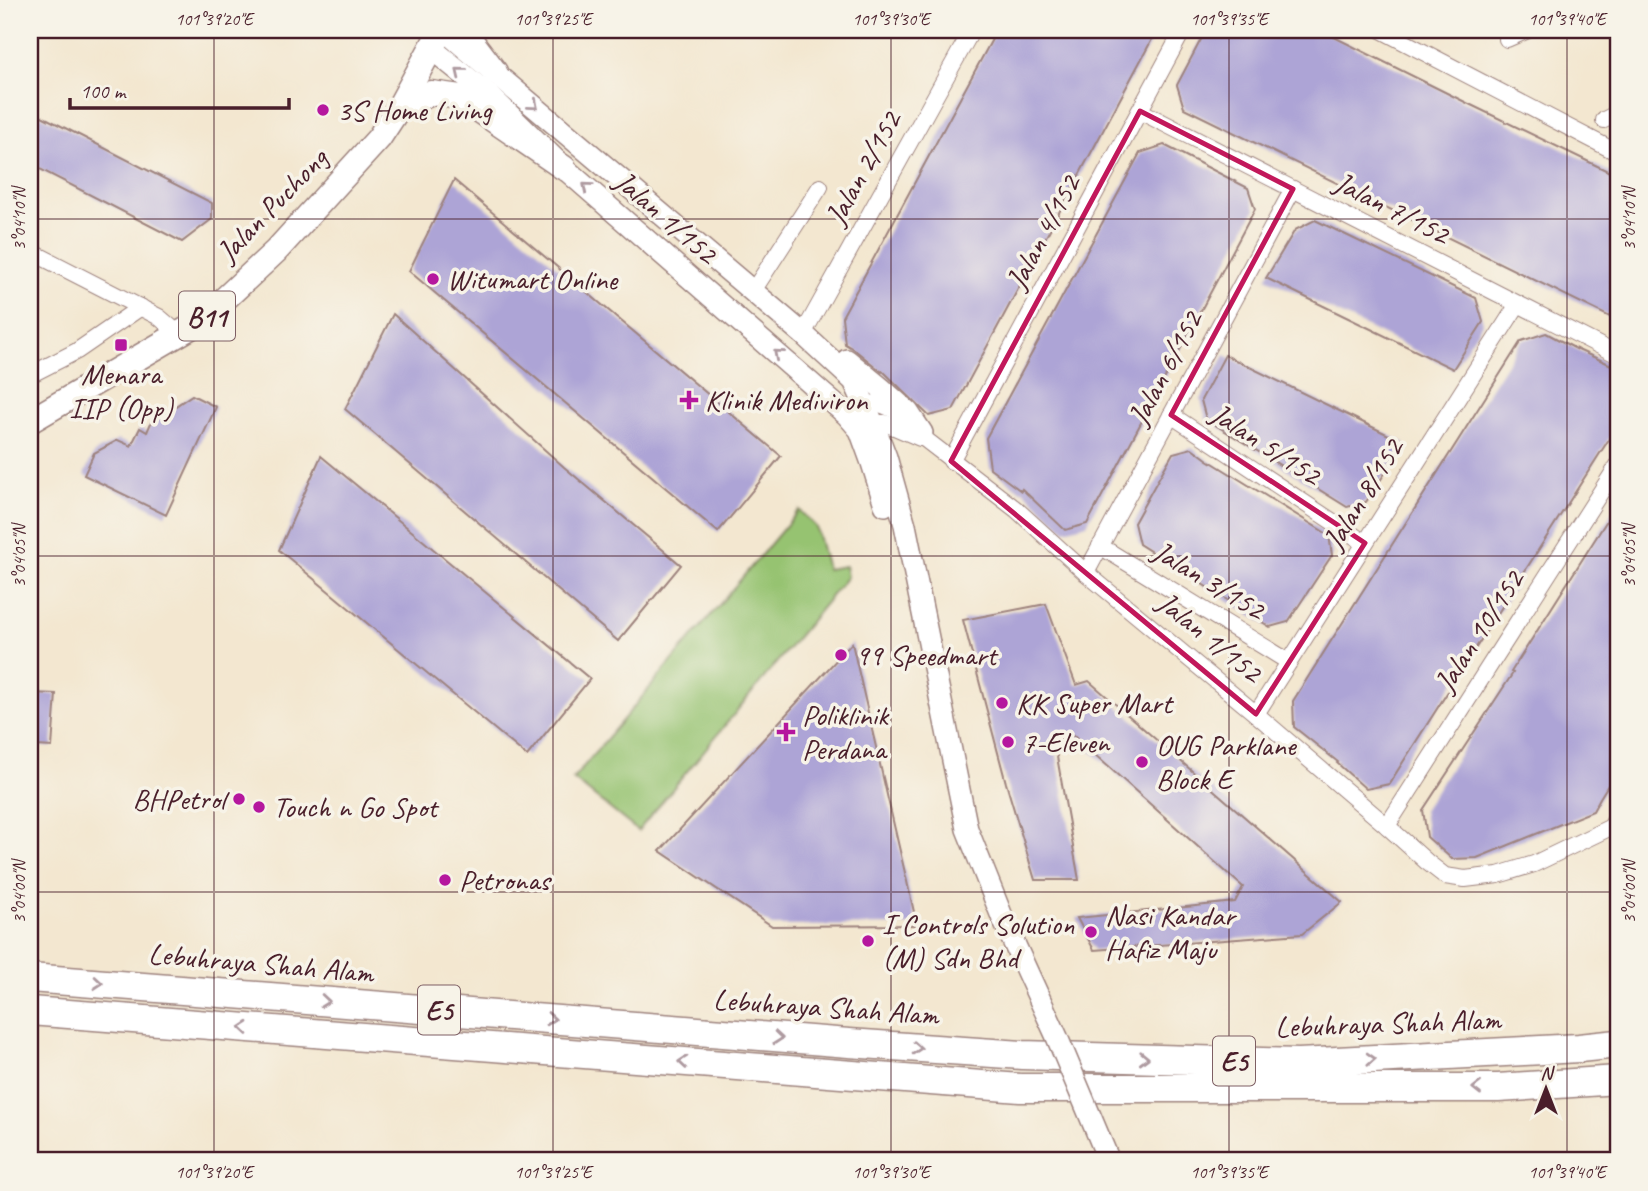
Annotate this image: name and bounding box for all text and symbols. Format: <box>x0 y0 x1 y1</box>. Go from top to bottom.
text: 101°39'20"E <box>175 8 255 30</box>
text: 101°39'25"E <box>514 8 594 30</box>
text: 101°39'30"E <box>852 8 932 30</box>
text: 101°39'35"E <box>1190 8 1270 30</box>
text: 101°39'40"E <box>1528 8 1608 30</box>
scale bar <box>70 66 289 110</box>
one-way arrow <box>456 67 468 80</box>
text: 100 m <box>80 78 127 104</box>
place label: 3S Home Living <box>337 91 493 129</box>
one-way arrow <box>525 97 538 109</box>
marker: 3S Home Living <box>315 102 331 118</box>
street label: Jalan 2/152 <box>815 102 911 233</box>
street label: Jalan Puchong <box>207 138 337 271</box>
street label: Jalan 1/152 <box>605 161 727 274</box>
street label: Jalan 7/152 <box>1326 162 1458 254</box>
street label: Jalan 4/152 <box>996 166 1090 297</box>
one-way arrow <box>582 183 595 195</box>
text: 3°04'10"N <box>8 184 30 250</box>
text: 3°04'10"N <box>1618 184 1640 250</box>
place label: Witumart Online <box>447 260 619 298</box>
marker: Witumart Online <box>425 271 441 287</box>
road number: B11 <box>179 292 235 340</box>
street label: Jalan 6/152 <box>1118 302 1212 433</box>
marker: Menara IIP (Opp) <box>113 337 129 353</box>
one-way arrow <box>773 350 786 362</box>
place label: Menara IIP (Opp) <box>69 355 175 427</box>
place label: Klinik Mediviron <box>705 381 869 419</box>
marker: Klinik Mediviron <box>679 390 699 410</box>
street label: Jalan 5/152 <box>1202 393 1330 495</box>
street label: Jalan 8/152 <box>1313 429 1413 558</box>
text: 3°04'05"N <box>8 521 30 587</box>
text: 3°04'05"N <box>1618 521 1640 587</box>
street label: Jalan 3/152 <box>1144 531 1274 629</box>
street label: Jalan 10/152 <box>1425 561 1534 701</box>
street label: Jalan 1/152 <box>1148 582 1272 692</box>
place label: 99 Speedmart <box>855 636 999 674</box>
marker: 99 Speedmart <box>833 647 849 663</box>
place label: KK Super Mart <box>1016 684 1175 722</box>
marker: KK Super Mart <box>994 695 1010 711</box>
place label: Poliklinik Perdana <box>802 696 890 768</box>
marker: Poliklinik Perdana <box>776 722 796 742</box>
place label: 7-Eleven <box>1022 723 1111 761</box>
place label: OUG Parklane Block E <box>1156 726 1298 798</box>
marker: 7-Eleven <box>1000 734 1016 750</box>
marker: OUG Parklane Block E <box>1134 754 1150 770</box>
place label: BHPetrol <box>132 780 230 818</box>
place label: Touch n Go Spot <box>273 788 440 826</box>
marker: BHPetrol <box>231 791 247 807</box>
marker: Touch n Go Spot <box>251 799 267 815</box>
text: 3°04'00"N <box>8 857 30 923</box>
text: 3°04'00"N <box>1618 857 1640 923</box>
place label: Petronas <box>459 861 552 899</box>
marker: Petronas <box>437 872 453 888</box>
place label: Nasi Kandar Hafiz Maju <box>1105 896 1238 968</box>
place label: I Controls Solution (M) Sdn Bhd <box>882 905 1075 977</box>
marker: Nasi Kandar Hafiz Maju <box>1083 924 1099 940</box>
marker: I Controls Solution (M) Sdn Bhd <box>860 933 876 949</box>
street label: Lebuhraya Shah Alam <box>147 934 377 992</box>
one-way arrow <box>93 975 104 990</box>
street label: Lebuhraya Shah Alam <box>712 980 941 1034</box>
road number: E5 <box>418 986 460 1034</box>
one-way arrow <box>319 993 330 1008</box>
street label: Lebuhraya Shah Alam <box>1275 1000 1503 1046</box>
one-way arrow <box>546 1011 557 1026</box>
one-way arrow <box>238 1021 249 1036</box>
one-way arrow <box>773 1030 784 1045</box>
road number: E5 <box>1213 1036 1255 1086</box>
one-way arrow <box>912 1040 923 1055</box>
one-way arrow <box>1139 1051 1150 1066</box>
one-way arrow <box>1366 1052 1377 1067</box>
north arrow <box>1512 1054 1582 1124</box>
one-way arrow <box>677 1055 688 1070</box>
text: N <box>1540 1061 1555 1085</box>
one-way arrow <box>1471 1080 1481 1096</box>
text: 101°39'20"E <box>175 1161 255 1183</box>
text: 101°39'25"E <box>514 1161 594 1183</box>
text: 101°39'30"E <box>852 1161 932 1183</box>
text: 101°39'35"E <box>1190 1161 1270 1183</box>
text: 101°39'40"E <box>1528 1161 1608 1183</box>

